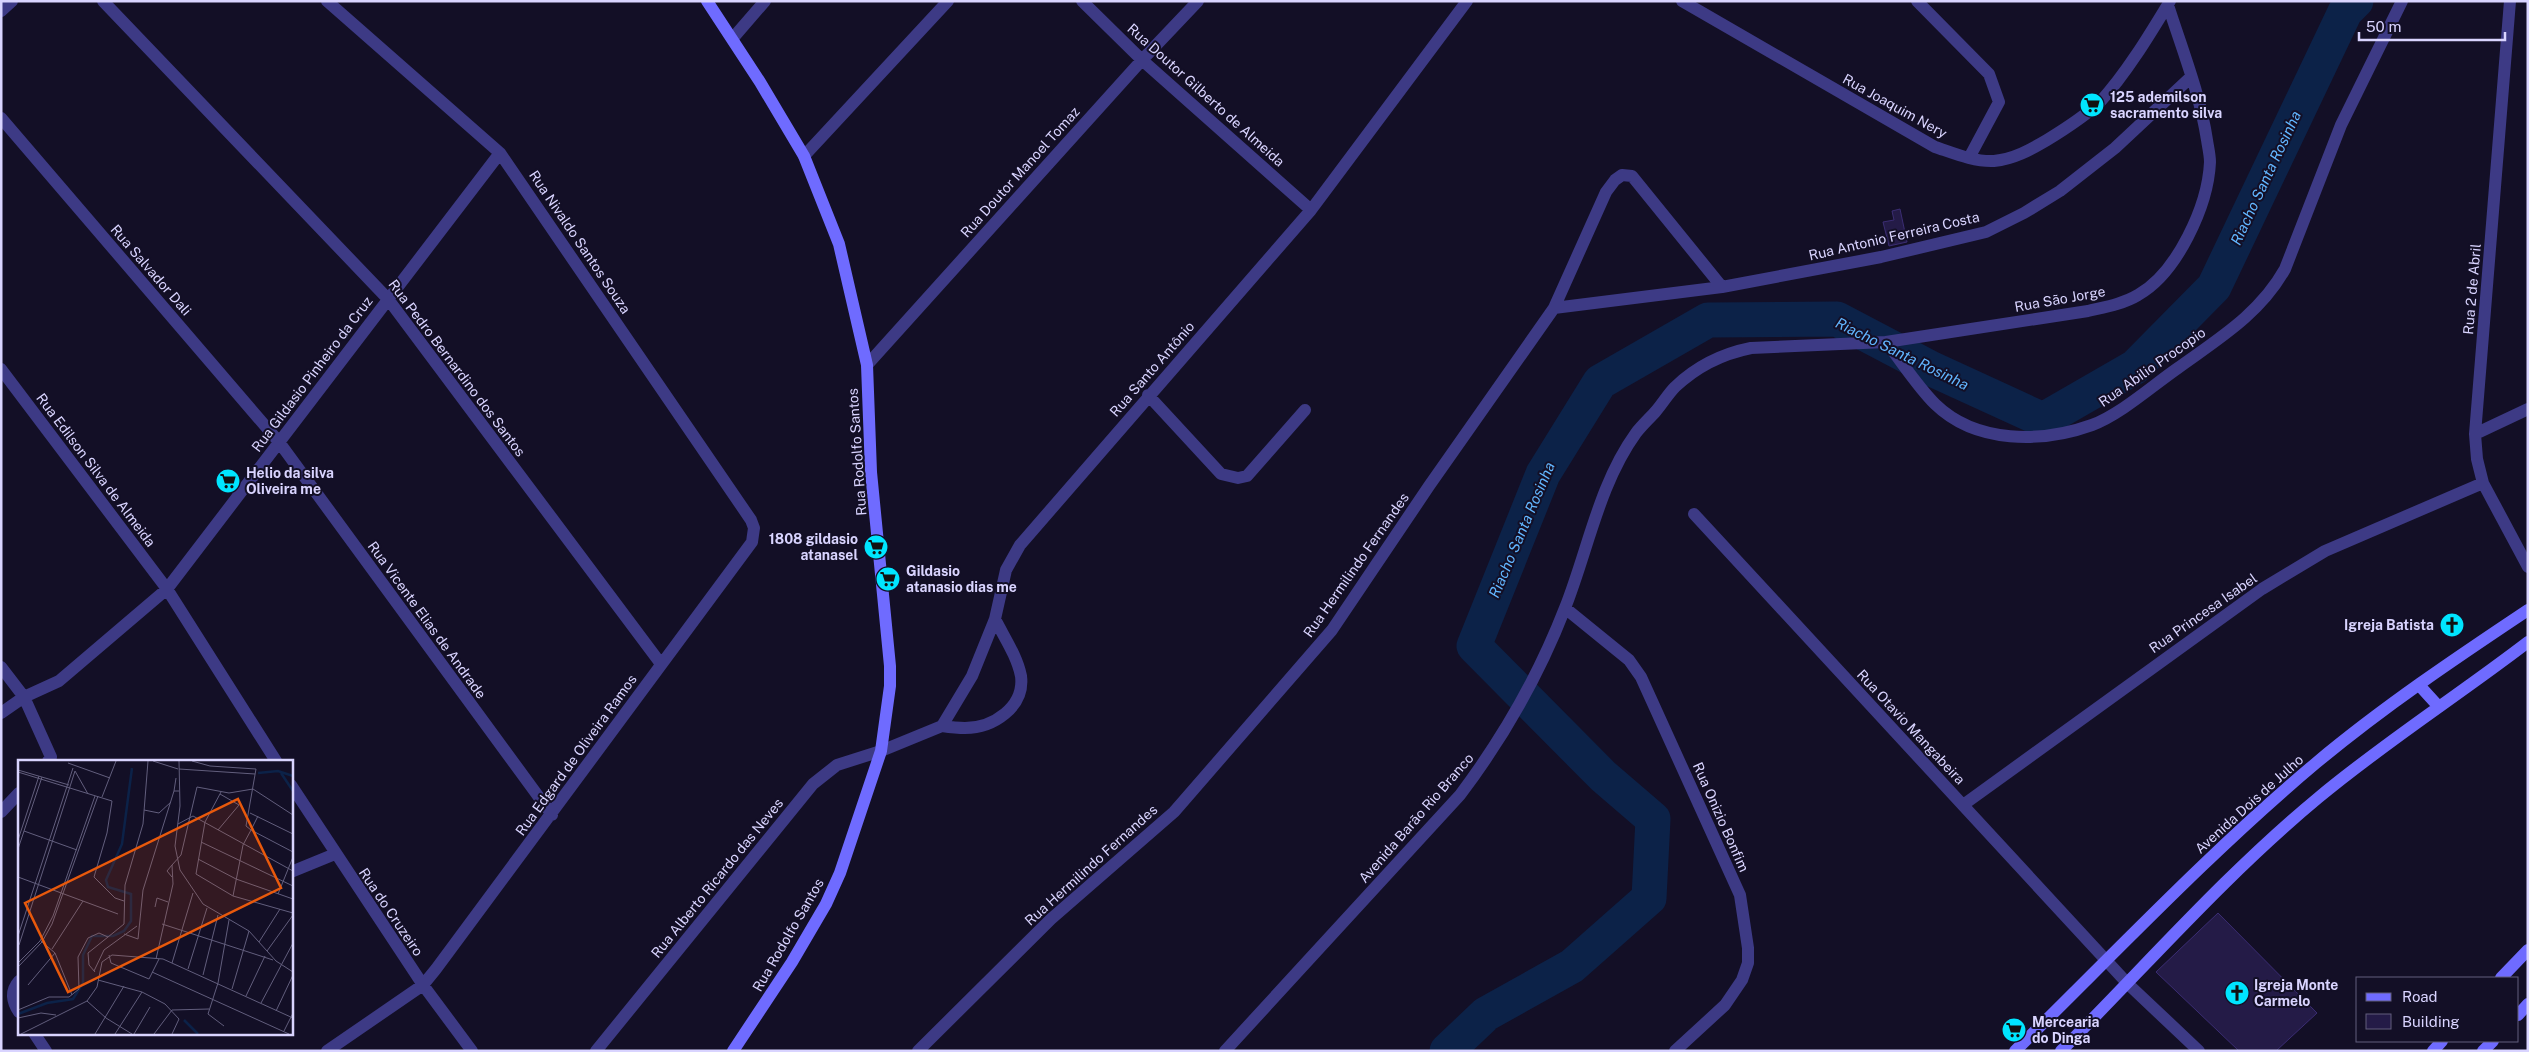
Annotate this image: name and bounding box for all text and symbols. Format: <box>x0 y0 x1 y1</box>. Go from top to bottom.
scale bar <box>2359 10 2505 42</box>
text: 50 m <box>2366 18 2401 35</box>
street label: Rua Doutor Gilberto de Almeida <box>1124 20 1288 170</box>
street label: Rua Joaquim Nery <box>1840 71 1950 142</box>
place label: 125 ademilson sacramento silva <box>2110 89 2222 121</box>
supermarket icon: 125 ademilson sacramento silva <box>2079 92 2105 118</box>
street label: Rua Doutor Manoel Tomaz <box>957 103 1083 240</box>
water label: Riacho Santa Rosinha <box>2227 108 2304 247</box>
street label: Rua Nivaldo Santos Souza <box>526 167 634 317</box>
street label: Rua Antonio Ferreira Costa <box>1807 209 1981 263</box>
street label: Rua Salvador Dali <box>107 222 195 318</box>
street label: Rua 2 de Abril <box>2460 243 2484 335</box>
street label: Rua Pedro Bernardino dos Santos <box>385 276 529 460</box>
street label: Rua São Jorge <box>2013 283 2107 315</box>
street label: Rua Gildasio Pinheiro da Cruz <box>248 293 376 455</box>
water label: Riacho Santa Rosinha <box>1833 314 1971 393</box>
street label: Rua Santo Antônio <box>1106 318 1198 420</box>
street label: Rua Abilio Procopio <box>2096 324 2209 410</box>
street label: Rua Rodolfo Santos <box>845 388 869 516</box>
street label: Rua Edilson Silva de Almeida <box>33 390 159 550</box>
water label: Riacho Santa Rosinha <box>1485 459 1558 600</box>
place label: Helio da silva Oliveira me <box>246 465 334 497</box>
supermarket icon: Helio da silva Oliveira me <box>215 468 241 494</box>
street label: Rua Hermilindo Fernandes <box>1300 490 1412 640</box>
place label: 1808 gildasio atanasel <box>769 531 858 563</box>
supermarket icon: 1808 gildasio atanasel <box>863 534 889 560</box>
street label: Rua Vicente Elias de Andrade <box>365 538 489 702</box>
place label: Gildasio atanasio dias me <box>906 563 1017 595</box>
supermarket icon: Gildasio atanasio dias me <box>875 566 901 592</box>
street label: Rua Princesa Isabel <box>2146 570 2260 656</box>
church icon: Igreja Batista <box>2439 612 2465 638</box>
place label: Igreja Batista <box>2344 617 2434 633</box>
street label: Rua Otavio Mangabeira <box>1854 666 1968 788</box>
street label: Rua Edgard de Oliveira Ramos <box>512 671 640 839</box>
street label: Avenida Barão Rio Branco <box>1355 750 1477 886</box>
street label: Avenida Dois de Julho <box>2192 751 2306 857</box>
inset map <box>18 760 292 1034</box>
street label: Rua Onizio Bonfim <box>1690 760 1752 874</box>
street label: Rua Alberto Ricardo das Neves <box>648 795 786 961</box>
street label: Rua Hermilindo Fernandes <box>1022 801 1160 929</box>
street label: Rua do Cruzeiro <box>356 865 426 959</box>
street label: Rua Rodolfo Santos <box>749 876 827 994</box>
place label: Igreja Monte Carmelo <box>2254 977 2338 1009</box>
legend <box>2356 977 2519 1042</box>
church icon: Igreja Monte Carmelo <box>2224 980 2250 1006</box>
text: Road <box>2402 988 2438 1005</box>
text: Building <box>2402 1013 2460 1030</box>
place label: Mercearia do Dinga <box>2032 1014 2100 1046</box>
supermarket icon: Mercearia do Dinga <box>2001 1017 2027 1043</box>

